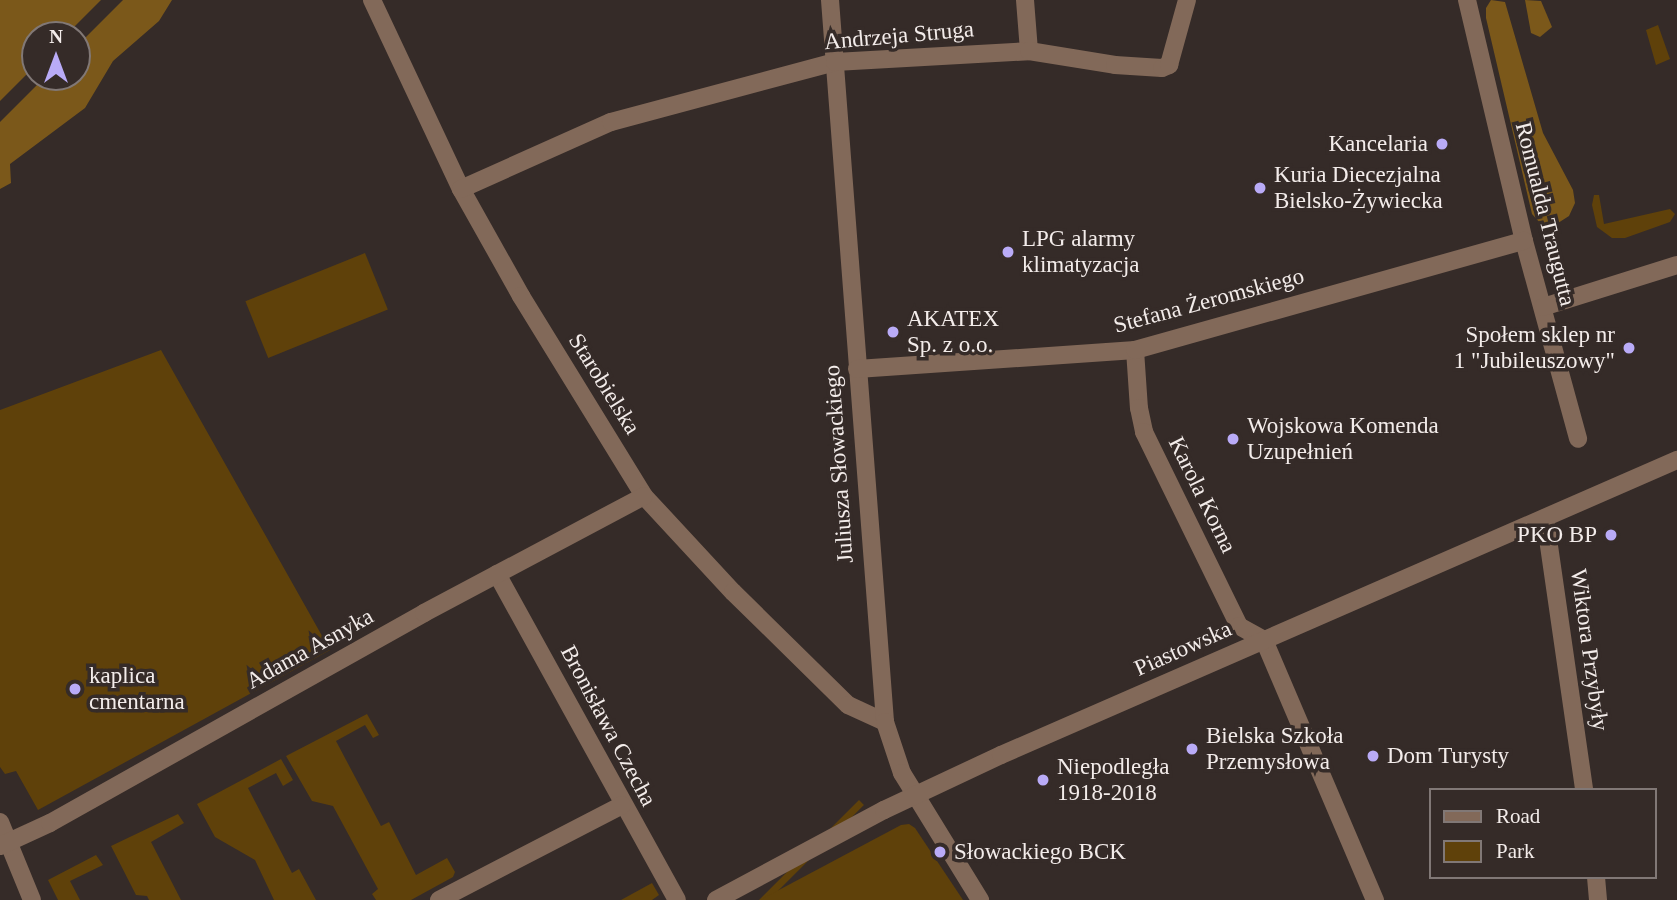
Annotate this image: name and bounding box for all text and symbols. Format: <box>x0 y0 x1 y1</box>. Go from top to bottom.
street label: Andrzeja Struga <box>823 16 975 56</box>
north arrow <box>21 21 91 91</box>
text: N <box>49 26 63 47</box>
street label: Romualda Traugutta <box>1509 119 1581 309</box>
place label: Kancelaria <box>1328 130 1428 158</box>
marker: Kancelaria <box>1434 136 1450 152</box>
place label: Kuria Diecezjalna Bielsko-Żywiecka <box>1274 161 1443 215</box>
marker: Kuria Diecezjalna Bielsko-Żywiecka <box>1252 180 1268 196</box>
place label: LPG alarmy klimatyzacja <box>1022 225 1139 279</box>
marker: LPG alarmy klimatyzacja <box>1000 244 1016 260</box>
street label: Stefana Żeromskiego <box>1111 262 1307 340</box>
place label: AKATEX Sp. z o.o. <box>907 305 999 359</box>
place label: Społem sklep nr 1 "Jubileuszowy" <box>1454 321 1615 375</box>
marker: AKATEX Sp. z o.o. <box>885 324 901 340</box>
street label: Starobielska <box>562 328 646 440</box>
marker: Społem sklep nr 1 "Jubileuszowy" <box>1621 340 1637 356</box>
street label: Juliusza Słowackiego <box>818 364 860 564</box>
place label: Wojskowa Komenda Uzupełnień <box>1247 412 1439 466</box>
marker: Wojskowa Komenda Uzupełnień <box>1225 431 1241 447</box>
street label: Karola Korna <box>1162 432 1242 558</box>
place label: PKO BP <box>1517 521 1597 549</box>
marker: PKO BP <box>1603 527 1619 543</box>
street label: Wiktora Przybyły <box>1564 567 1614 733</box>
street label: Adama Asnyka <box>241 602 379 696</box>
street label: Piastowska <box>1130 615 1236 683</box>
street label: Bronisława Czecha <box>554 641 662 811</box>
place label: kaplica cmentarna <box>89 662 185 716</box>
marker: kaplica cmentarna <box>67 681 83 697</box>
place label: Bielska Szkoła Przemysłowa <box>1206 722 1343 776</box>
marker: Bielska Szkoła Przemysłowa <box>1184 741 1200 757</box>
place label: Dom Turysty <box>1387 742 1509 770</box>
marker: Dom Turysty <box>1365 748 1381 764</box>
place label: Niepodległa 1918-2018 <box>1057 753 1169 807</box>
marker: Niepodległa 1918-2018 <box>1035 772 1051 788</box>
legend <box>1428 788 1656 879</box>
text: Road <box>1496 804 1540 828</box>
place label: Słowackiego BCK <box>954 838 1126 866</box>
text: Park <box>1496 839 1535 863</box>
marker: Słowackiego BCK <box>932 844 948 860</box>

